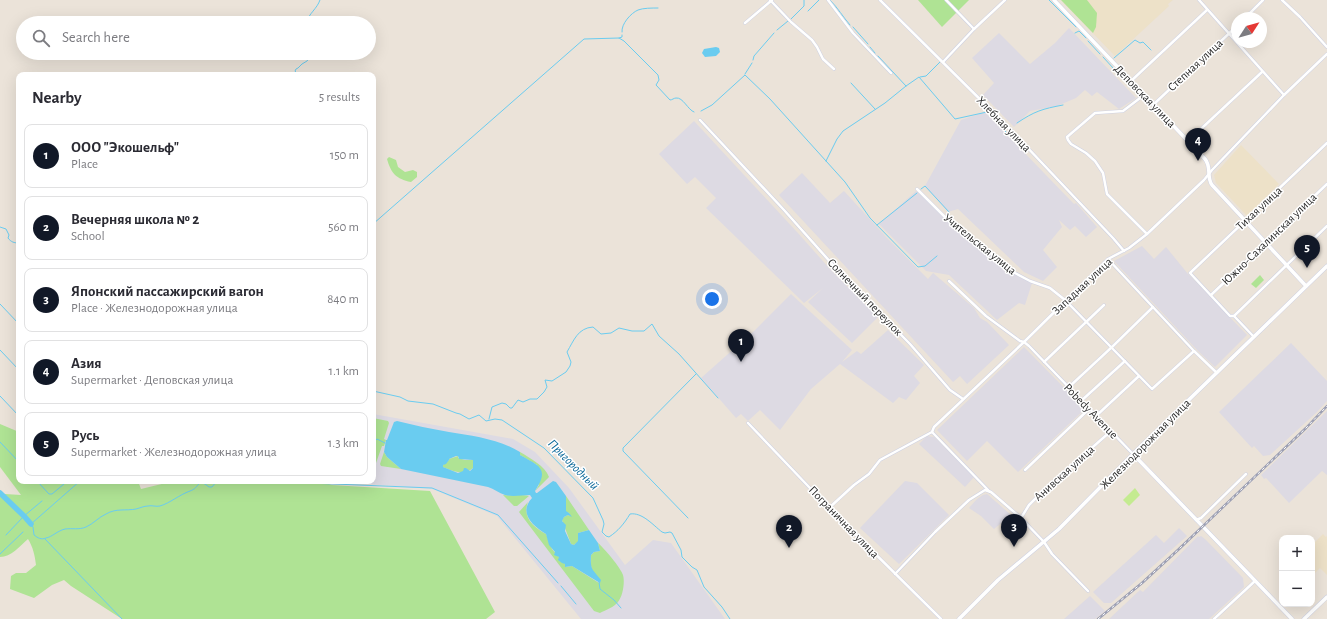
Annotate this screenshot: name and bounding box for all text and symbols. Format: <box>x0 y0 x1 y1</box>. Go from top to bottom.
north arrow <box>1231 12 1267 48</box>
search box <box>16 16 376 60</box>
icon: search <box>30 27 52 49</box>
text: Search here <box>62 30 130 45</box>
street label: Степная улица <box>1165 36 1226 94</box>
street label: Деповская улица <box>1111 62 1178 131</box>
text: Nearby <box>32 89 82 106</box>
text: 5 results <box>319 91 360 104</box>
street label: Хлебная улица <box>974 94 1034 155</box>
pin: 4 <box>1185 128 1211 161</box>
text: ООО "Экошельф" <box>71 140 179 155</box>
text: 1 <box>44 149 48 162</box>
text: 150 m <box>330 149 359 162</box>
text: Place <box>71 158 98 171</box>
street label: Тихая улица <box>1234 184 1285 233</box>
street label: Южно-Сахалинская улица <box>1219 190 1320 288</box>
street label: Учительская улица <box>941 211 1019 278</box>
text: Вечерняя школа № 2 <box>71 212 199 227</box>
text: 2 <box>43 221 49 234</box>
text: 560 m <box>328 221 359 234</box>
text: School <box>71 230 105 243</box>
pin: 5 <box>1294 235 1320 268</box>
street label: Западная улица <box>1050 255 1115 317</box>
street label: Солнечный переулок <box>825 256 905 339</box>
text: Японский пассажирский вагон <box>71 284 264 299</box>
your location <box>702 289 722 309</box>
text: 3 <box>43 293 49 306</box>
text: 840 m <box>327 293 359 306</box>
text: Place · Железнодорожная улица <box>71 302 238 315</box>
pin: 1 <box>728 329 754 362</box>
text: Азия <box>71 356 102 371</box>
text: 4 <box>43 365 49 378</box>
text: 1.1 km <box>329 365 359 378</box>
text: Supermarket · Деповская улица <box>71 374 233 387</box>
street label: Pobedy Avenue <box>1061 381 1120 442</box>
street label: Железнодорожная улица <box>1098 396 1194 492</box>
text: Русь <box>71 428 99 443</box>
text: 5 <box>43 437 49 450</box>
text: 1.3 km <box>328 437 359 450</box>
water label: Пригородный <box>545 437 601 493</box>
street label: Анивская улица <box>1032 443 1098 504</box>
text: Supermarket · Железнодорожная улица <box>71 446 277 459</box>
street label: Пограничная улица <box>806 484 882 561</box>
pin: 3 <box>1001 514 1027 547</box>
pin: 2 <box>776 515 802 548</box>
map controls <box>1279 535 1315 607</box>
button: + <box>1279 535 1315 571</box>
button: − <box>1279 571 1315 607</box>

